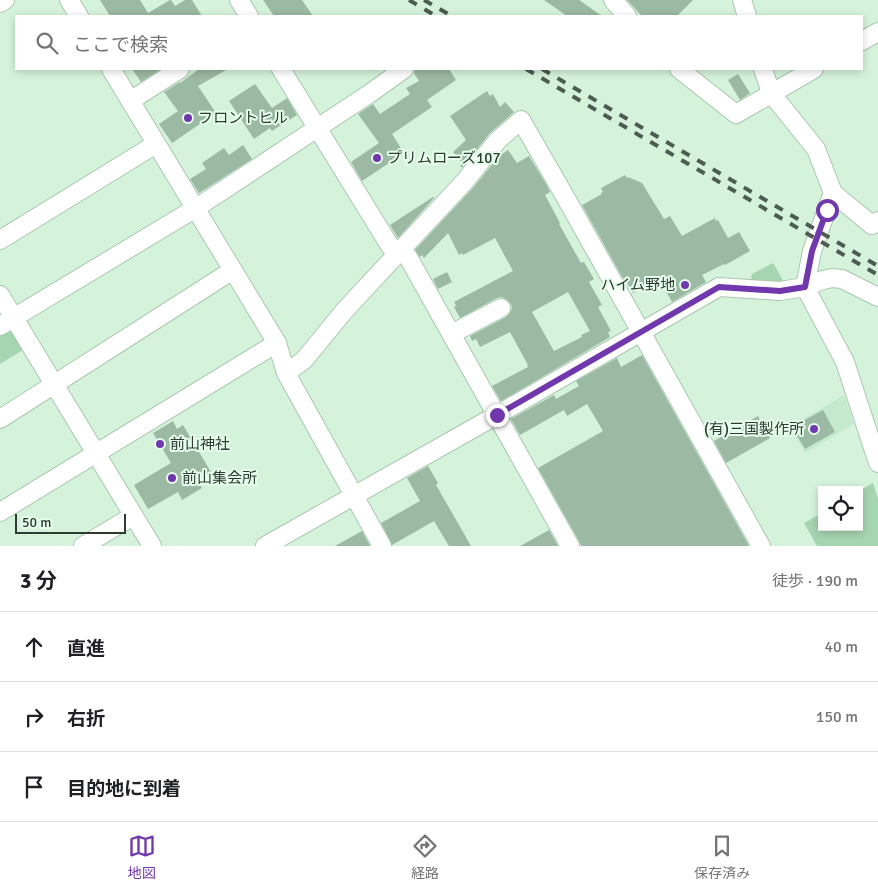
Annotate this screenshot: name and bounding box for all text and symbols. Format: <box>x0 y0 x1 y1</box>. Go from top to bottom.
search box <box>15 15 863 70</box>
icon: search <box>33 29 61 57</box>
text: ここで検索 <box>73 33 168 57</box>
place label: フロントヒル <box>198 109 288 127</box>
marker: フロントヒル <box>182 112 194 124</box>
place label: プリムローズ107 <box>387 149 501 167</box>
marker: プリムローズ107 <box>371 152 383 164</box>
route start <box>816 199 839 222</box>
place label: ハイム野地 <box>601 276 675 294</box>
marker: ハイム野地 <box>679 279 691 291</box>
route end <box>486 404 509 427</box>
place label: (有)三国製作所 <box>704 420 804 438</box>
marker: (有)三国製作所 <box>808 423 820 435</box>
place label: 前山神社 <box>170 435 230 453</box>
marker: 前山神社 <box>154 438 166 450</box>
place label: 前山集会所 <box>182 469 257 487</box>
marker: 前山集会所 <box>166 472 178 484</box>
map controls <box>818 486 863 531</box>
button: locate <box>818 486 863 531</box>
scale bar <box>15 511 126 534</box>
text: 50 m <box>22 514 51 531</box>
text: 3 分 <box>20 568 57 594</box>
text: 徒歩 · 190 m <box>772 571 858 591</box>
icon: ahead <box>20 633 48 661</box>
text: 直進 <box>67 637 105 661</box>
text: 40 m <box>824 637 858 657</box>
icon: right <box>20 703 48 731</box>
text: 右折 <box>67 707 105 731</box>
text: 150 m <box>816 707 858 727</box>
icon: arrive <box>20 773 48 801</box>
text: 目的地に到着 <box>67 777 181 801</box>
tab: 地図 <box>128 832 156 882</box>
tab: 経路 <box>411 832 439 882</box>
tab: 保存済み <box>694 832 750 882</box>

